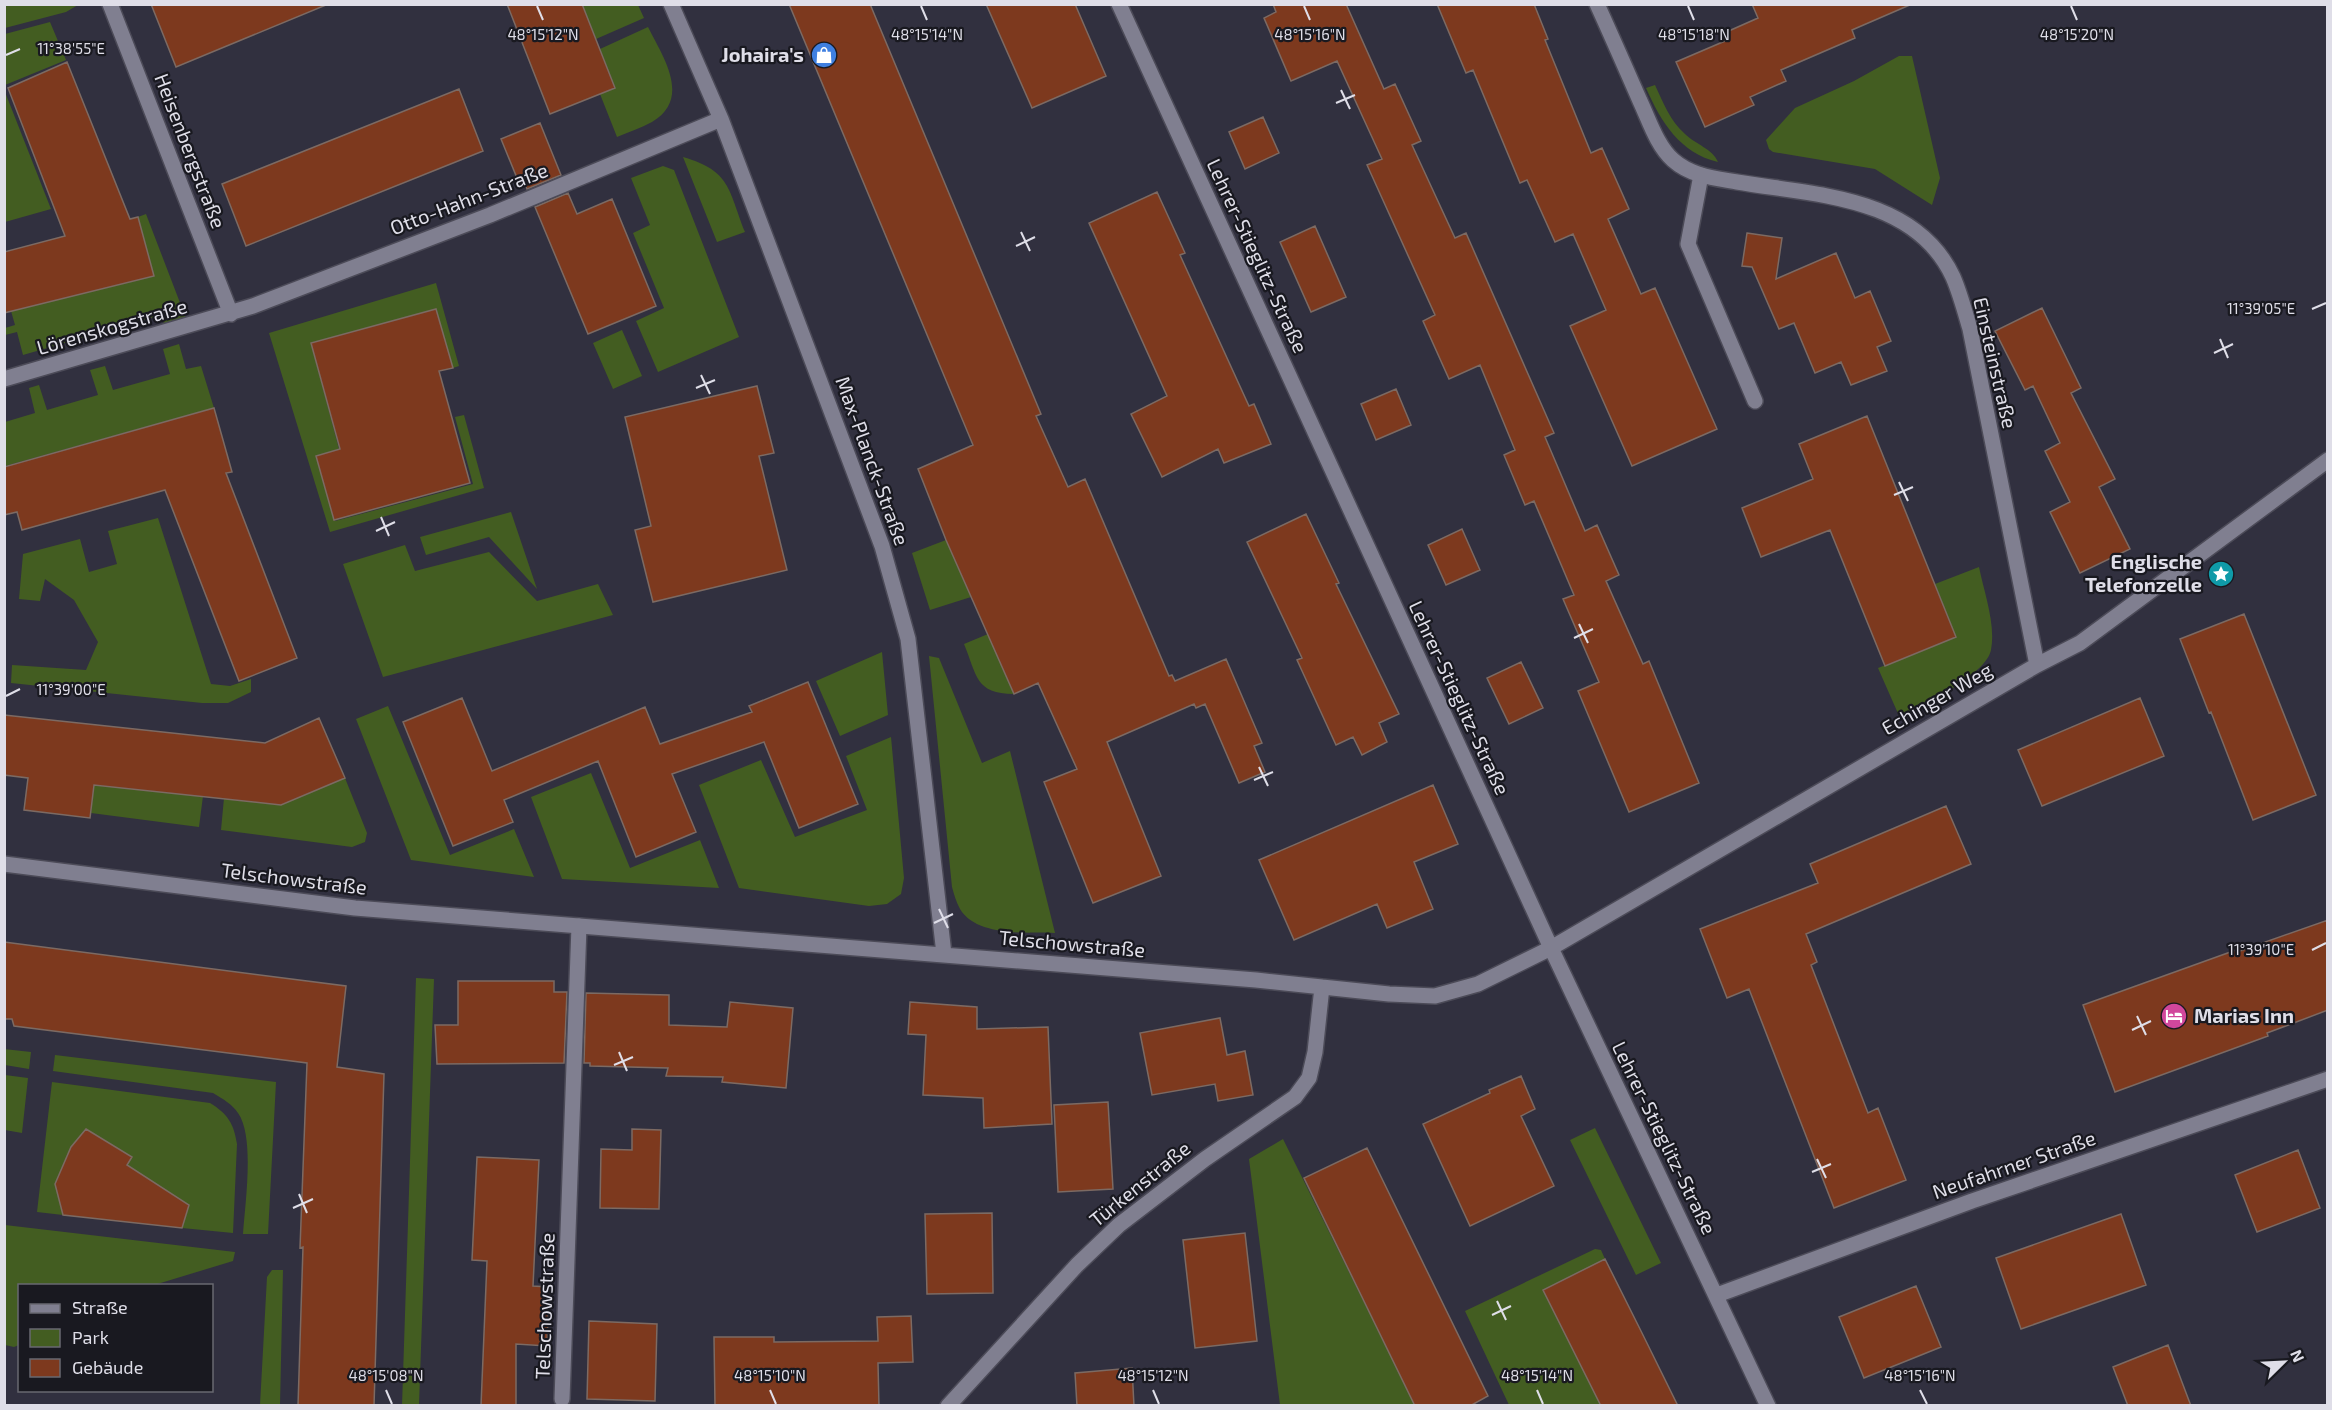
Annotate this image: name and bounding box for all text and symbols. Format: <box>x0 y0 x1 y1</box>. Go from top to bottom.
text: 48°15'12"N <box>507 25 579 43</box>
text: 48°15'14"N <box>891 25 963 43</box>
text: 48°15'16"N <box>1274 25 1346 43</box>
text: 48°15'18"N <box>1658 25 1730 43</box>
text: 48°15'20"N <box>2040 25 2114 43</box>
text: 11°38'55"E <box>37 39 105 57</box>
shop icon: Johaira's <box>809 40 839 70</box>
place label: Johaira's <box>721 42 804 66</box>
street label: Heisenbergstraße <box>150 70 231 231</box>
street label: Lehrer-Stieglitz-Straße <box>1202 155 1313 357</box>
street label: Otto-Hahn-Straße <box>386 157 551 239</box>
street label: Lörenskogstraße <box>34 293 190 359</box>
street label: Einsteinstraße <box>1969 295 2023 431</box>
text: 11°39'05"E <box>2227 299 2295 317</box>
street label: Max-Planck-Straße <box>831 373 915 549</box>
place label: Englische Telefonzelle <box>2085 549 2202 596</box>
place icon: Englische Telefonzelle <box>2206 559 2236 589</box>
street label: Lehrer-Stieglitz-Straße <box>1404 597 1515 799</box>
street label: Echinger Weg <box>1877 657 1996 739</box>
text: 11°39'00"E <box>36 680 106 698</box>
street label: Telschowstraße <box>220 857 368 899</box>
street label: Telschowstraße <box>998 925 1146 961</box>
text: 11°39'10"E <box>2228 940 2294 958</box>
hotel icon: Marias Inn <box>2159 1001 2189 1031</box>
place label: Marias Inn <box>2194 1003 2294 1027</box>
street label: Lehrer-Stieglitz-Straße <box>1608 1037 1722 1238</box>
street label: Neufahrner Straße <box>1929 1125 2098 1203</box>
street label: Türkenstraße <box>1084 1135 1195 1231</box>
street label: Telschowstraße <box>529 1232 559 1380</box>
legend <box>18 1284 213 1392</box>
text: Straße <box>72 1296 128 1318</box>
text: Park <box>72 1326 109 1348</box>
north arrow <box>2254 1332 2314 1392</box>
text: N <box>2287 1347 2309 1365</box>
text: Gebäude <box>72 1356 143 1378</box>
text: 48°15'08"N <box>349 1366 423 1384</box>
text: 48°15'10"N <box>734 1366 806 1384</box>
text: 48°15'12"N <box>1117 1366 1189 1384</box>
text: 48°15'14"N <box>1501 1366 1573 1384</box>
text: 48°15'16"N <box>1884 1366 1956 1384</box>

